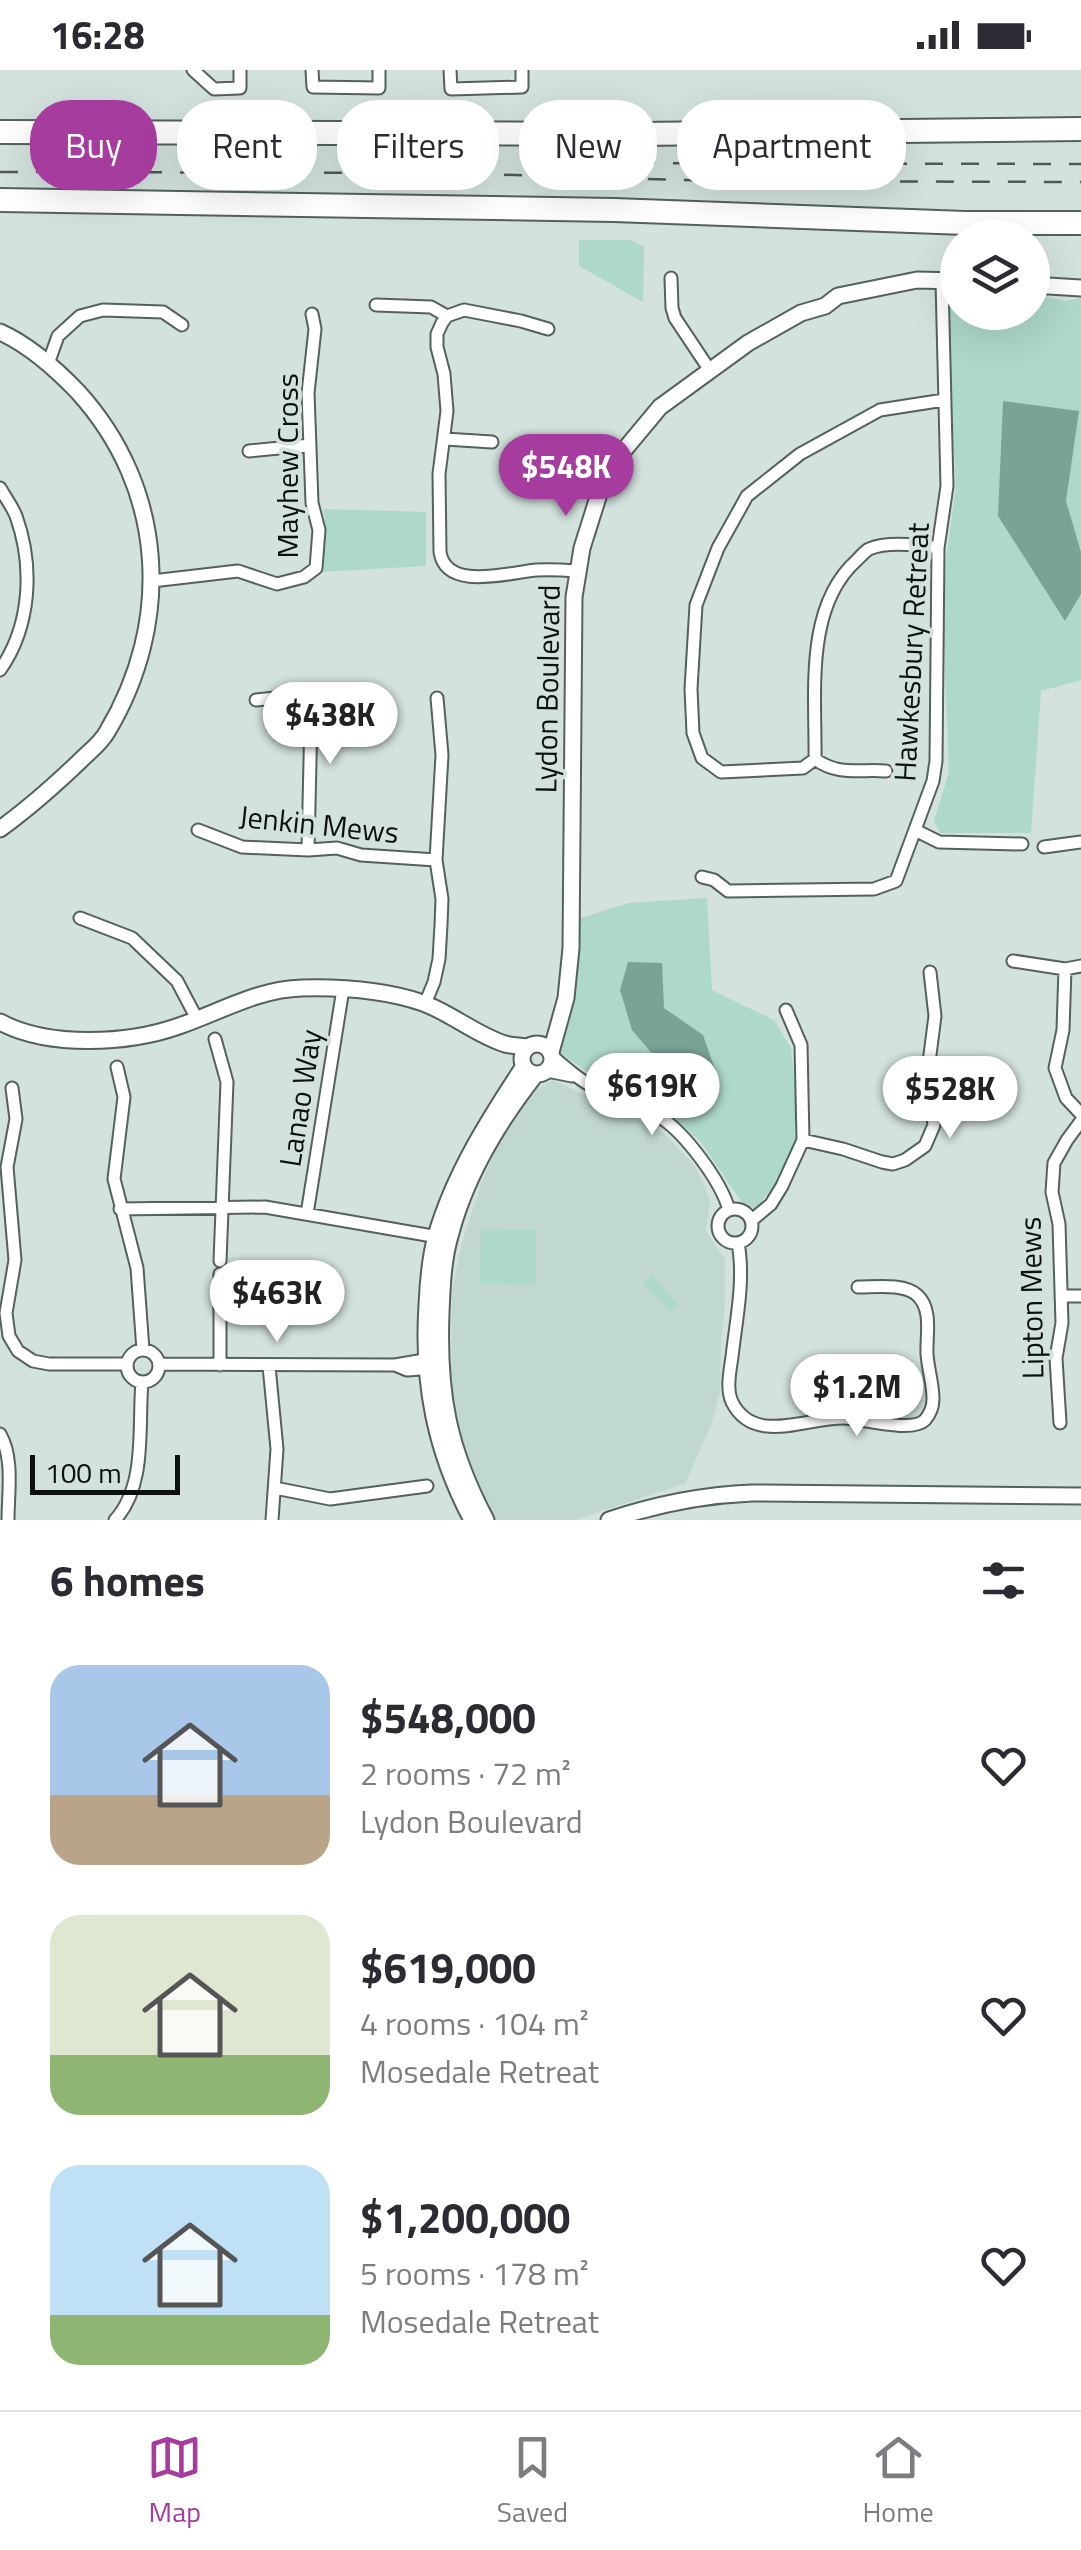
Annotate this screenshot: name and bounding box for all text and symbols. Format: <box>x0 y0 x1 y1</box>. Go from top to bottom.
text: 16:28 <box>50 6 145 64</box>
chip: Buy <box>30 100 157 190</box>
chip: Rent <box>177 100 317 190</box>
chip: Filters <box>337 100 499 190</box>
chip: New <box>519 100 657 190</box>
chip: Apartment <box>677 100 906 190</box>
map controls <box>940 220 1050 330</box>
button: layers <box>940 220 1050 330</box>
street label: Mayhew Cross <box>264 373 310 559</box>
pin: $548K <box>496 434 636 519</box>
text: $548K <box>521 442 611 490</box>
street label: Hawkesbury Retreat <box>881 521 941 783</box>
street label: Lydon Boulevard <box>522 584 572 794</box>
pin: $438K <box>260 682 400 767</box>
text: $438K <box>285 690 375 738</box>
street label: Jenkin Mews <box>237 793 401 855</box>
street label: Lanao Way <box>266 1026 334 1170</box>
pin: $619K <box>582 1053 722 1138</box>
pin: $528K <box>880 1056 1020 1141</box>
text: $619K <box>607 1061 697 1109</box>
text: $528K <box>905 1064 995 1112</box>
street label: Lipton Mews <box>1007 1216 1055 1380</box>
pin: $463K <box>207 1260 347 1345</box>
text: $463K <box>232 1268 322 1316</box>
pin: $1.2M <box>787 1354 927 1439</box>
text: $1.2M <box>812 1362 902 1410</box>
scale bar <box>30 1450 180 1494</box>
text: 100 m <box>45 1451 122 1494</box>
text: 6 homes <box>50 1548 205 1612</box>
icon: filters <box>976 1553 1031 1608</box>
text: $548,000 <box>360 1685 536 1749</box>
icon: home <box>130 1705 250 1825</box>
icon: heart <box>976 1738 1031 1793</box>
text: 2 rooms · 72 m² <box>360 1749 571 1797</box>
text: Lydon Boulevard <box>360 1797 583 1845</box>
text: $619,000 <box>360 1935 536 1999</box>
icon: home <box>130 1955 250 2075</box>
icon: heart <box>976 1988 1031 2043</box>
text: 4 rooms · 104 m² <box>360 1999 589 2047</box>
text: Mosedale Retreat <box>360 2047 599 2095</box>
text: $1,200,000 <box>360 2185 570 2249</box>
icon: home <box>130 2205 250 2325</box>
icon: heart <box>976 2238 1031 2293</box>
text: 5 rooms · 178 m² <box>360 2249 589 2297</box>
text: Mosedale Retreat <box>360 2297 599 2345</box>
tab: Map <box>147 2430 202 2533</box>
tab: Saved <box>497 2430 568 2533</box>
tab: Home <box>863 2430 934 2533</box>

